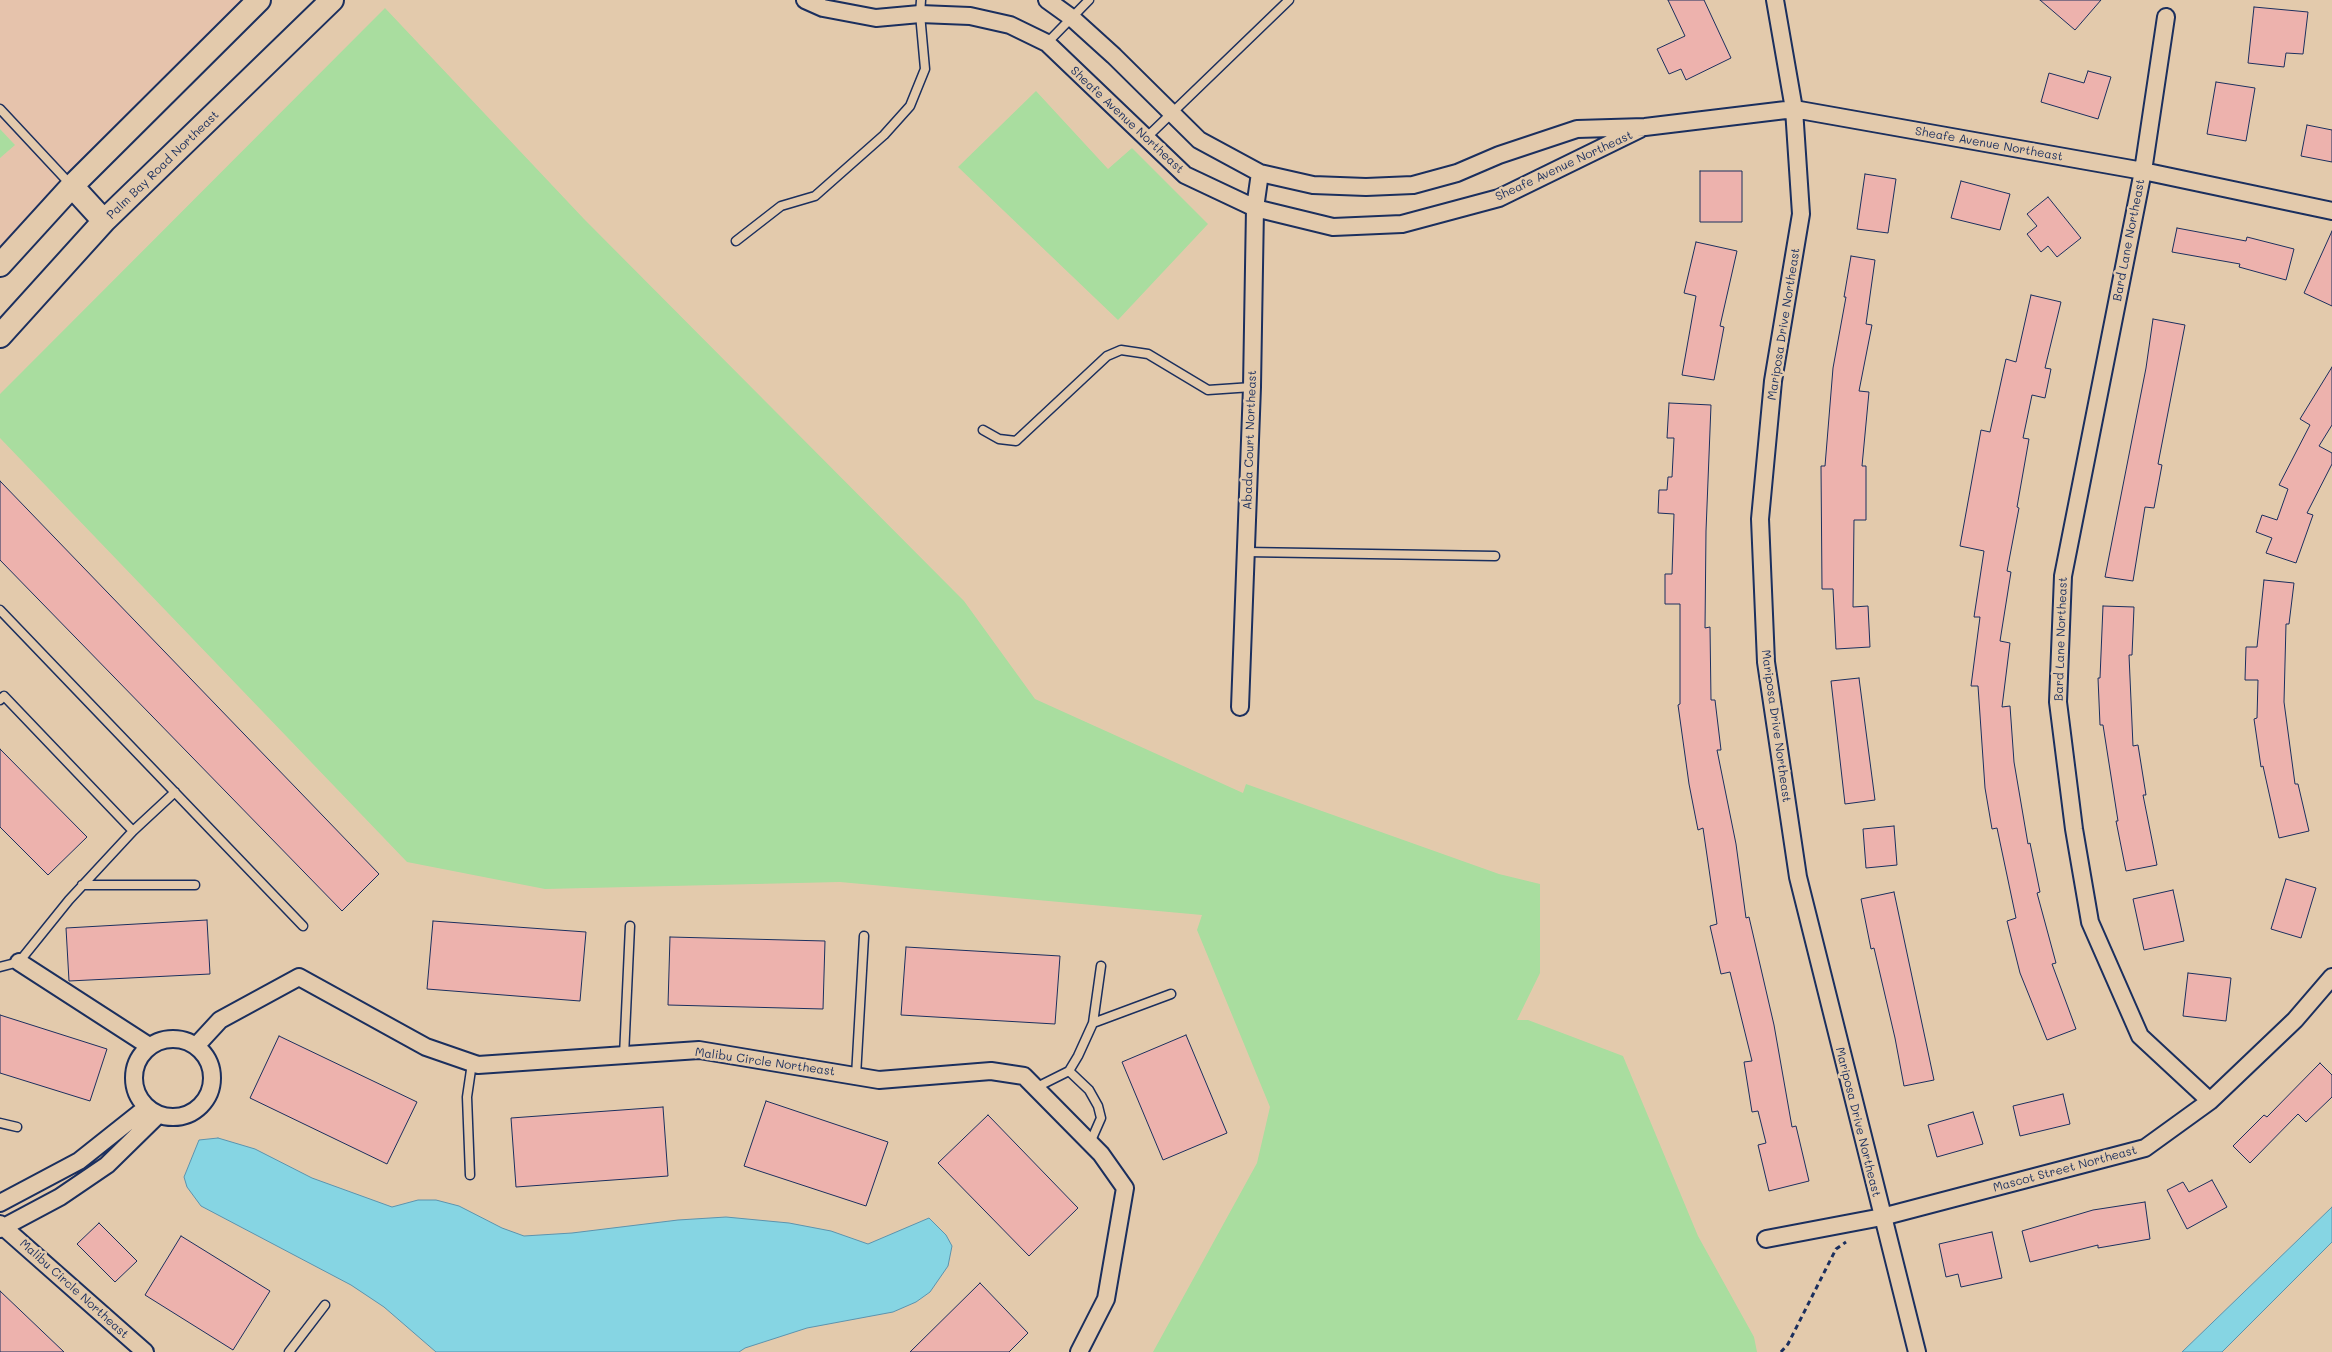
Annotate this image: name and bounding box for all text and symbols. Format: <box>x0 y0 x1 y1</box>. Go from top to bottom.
street label: Sheafe Avenue Northeast <box>1067 64 1187 176</box>
street label: Palm Bay Road Northeast <box>104 108 222 222</box>
street label: Sheafe Avenue Northeast <box>1914 124 2064 164</box>
street label: Sheafe Avenue Northeast <box>1493 128 1635 204</box>
street label: Bard Lane Northeast <box>2110 178 2148 302</box>
street label: Mariposa Drive Northeast <box>1765 247 1803 401</box>
street label: Abada Court Northeast <box>1240 370 1260 510</box>
street label: Bard Lane Northeast <box>2052 577 2070 701</box>
street label: Mariposa Drive Northeast <box>1758 649 1794 803</box>
street label: Malibu Circle Northeast <box>694 1045 836 1079</box>
street label: Mariposa Drive Northeast <box>1832 1046 1884 1198</box>
street label: Mascot Street Northeast <box>1992 1143 2138 1195</box>
street label: Malibu Circle Northeast <box>17 1236 131 1342</box>

